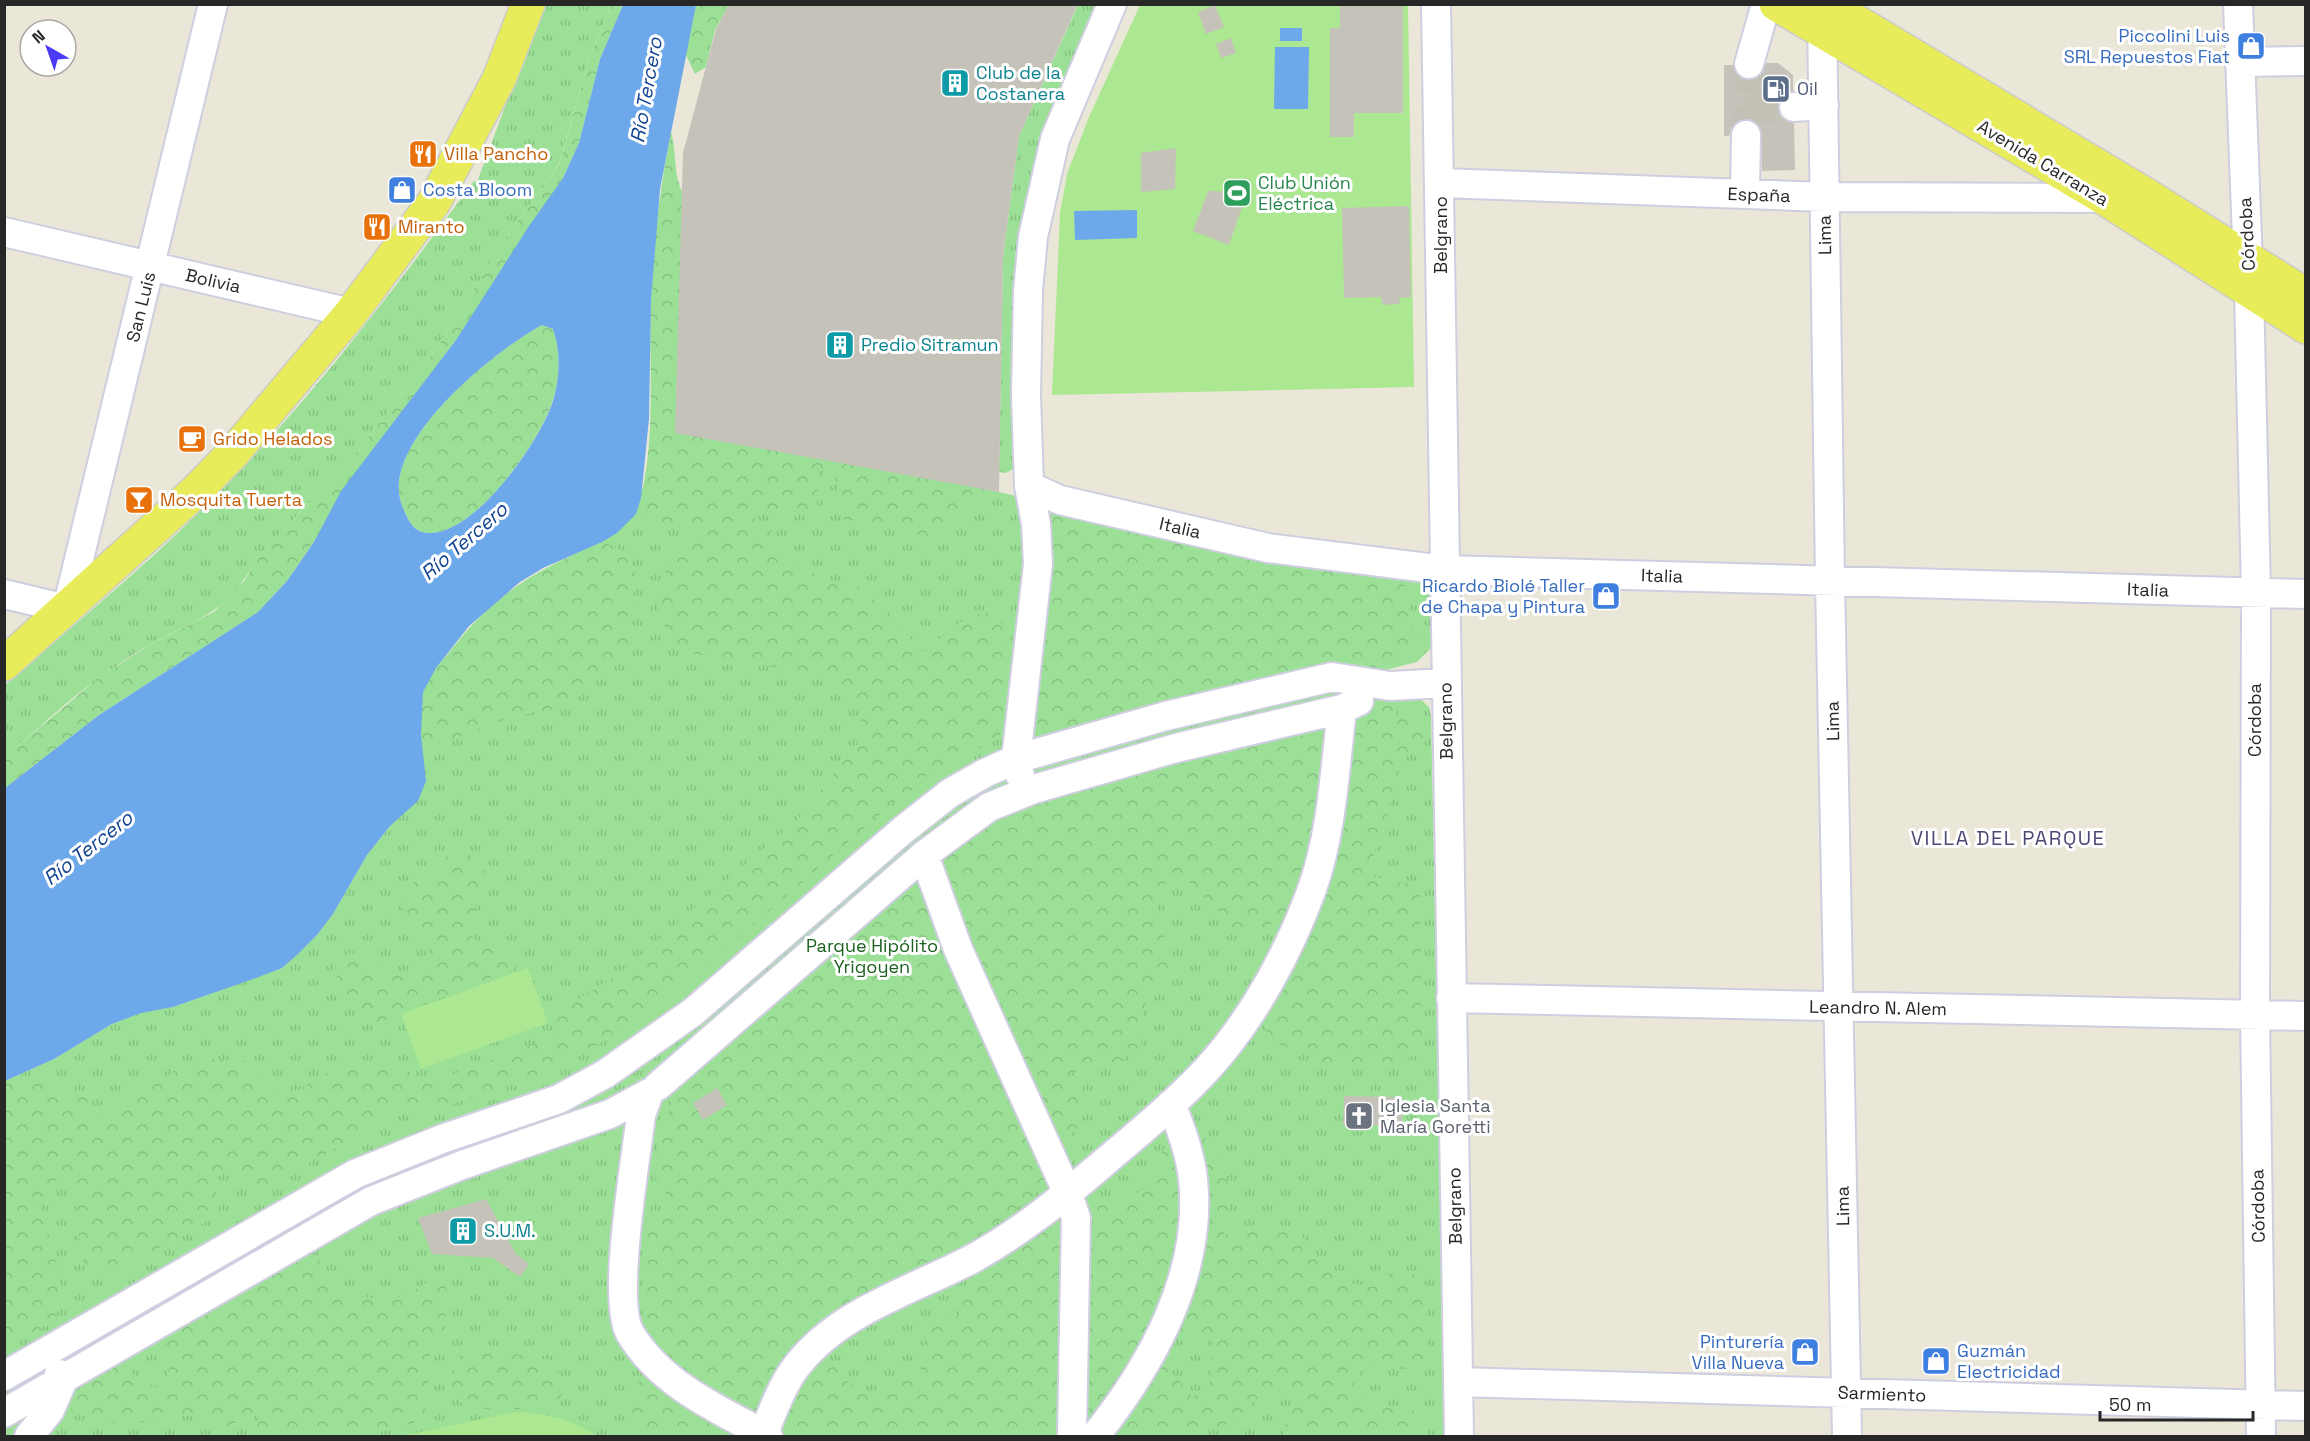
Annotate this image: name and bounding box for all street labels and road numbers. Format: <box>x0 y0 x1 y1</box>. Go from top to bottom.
street label: Avenida Carranza <box>1973 114 2113 211</box>
street label: España <box>1727 182 1791 207</box>
street label: Belgrano <box>1429 196 1452 274</box>
street label: Córdoba <box>2233 197 2260 271</box>
street label: Lima <box>1813 215 1836 255</box>
street label: Bolivia <box>183 263 243 298</box>
street label: San Luis <box>121 269 160 344</box>
street label: Italia <box>1157 512 1203 543</box>
street label: Italia <box>1641 563 1683 588</box>
street label: Italia <box>2127 577 2169 602</box>
street label: Belgrano <box>1433 682 1458 760</box>
street label: Córdoba <box>2243 683 2266 757</box>
street label: Lima <box>1821 701 1844 741</box>
street label: Leandro N. Alem <box>1809 995 1947 1020</box>
street label: Belgrano <box>1442 1167 1467 1245</box>
street label: Córdoba <box>2245 1169 2270 1243</box>
street label: Lima <box>1831 1186 1854 1226</box>
street label: Sarmiento <box>1837 1380 1927 1407</box>

